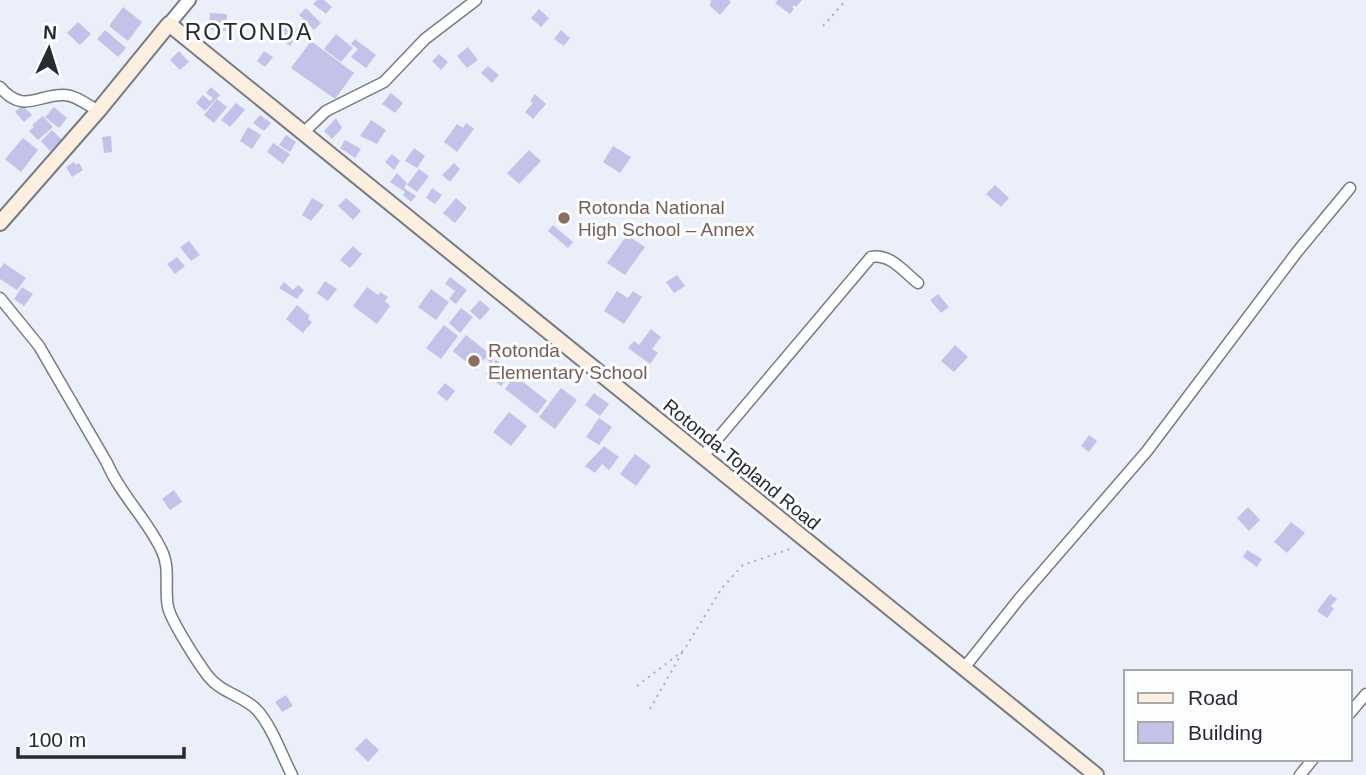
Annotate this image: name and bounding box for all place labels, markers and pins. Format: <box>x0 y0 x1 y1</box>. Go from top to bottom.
place label: Rotonda National High School – Annex <box>578 197 755 240</box>
marker: Rotonda National High School – Annex <box>556 210 572 226</box>
place label: Rotonda Elementary School <box>488 340 647 383</box>
marker: Rotonda Elementary School <box>466 353 482 369</box>

